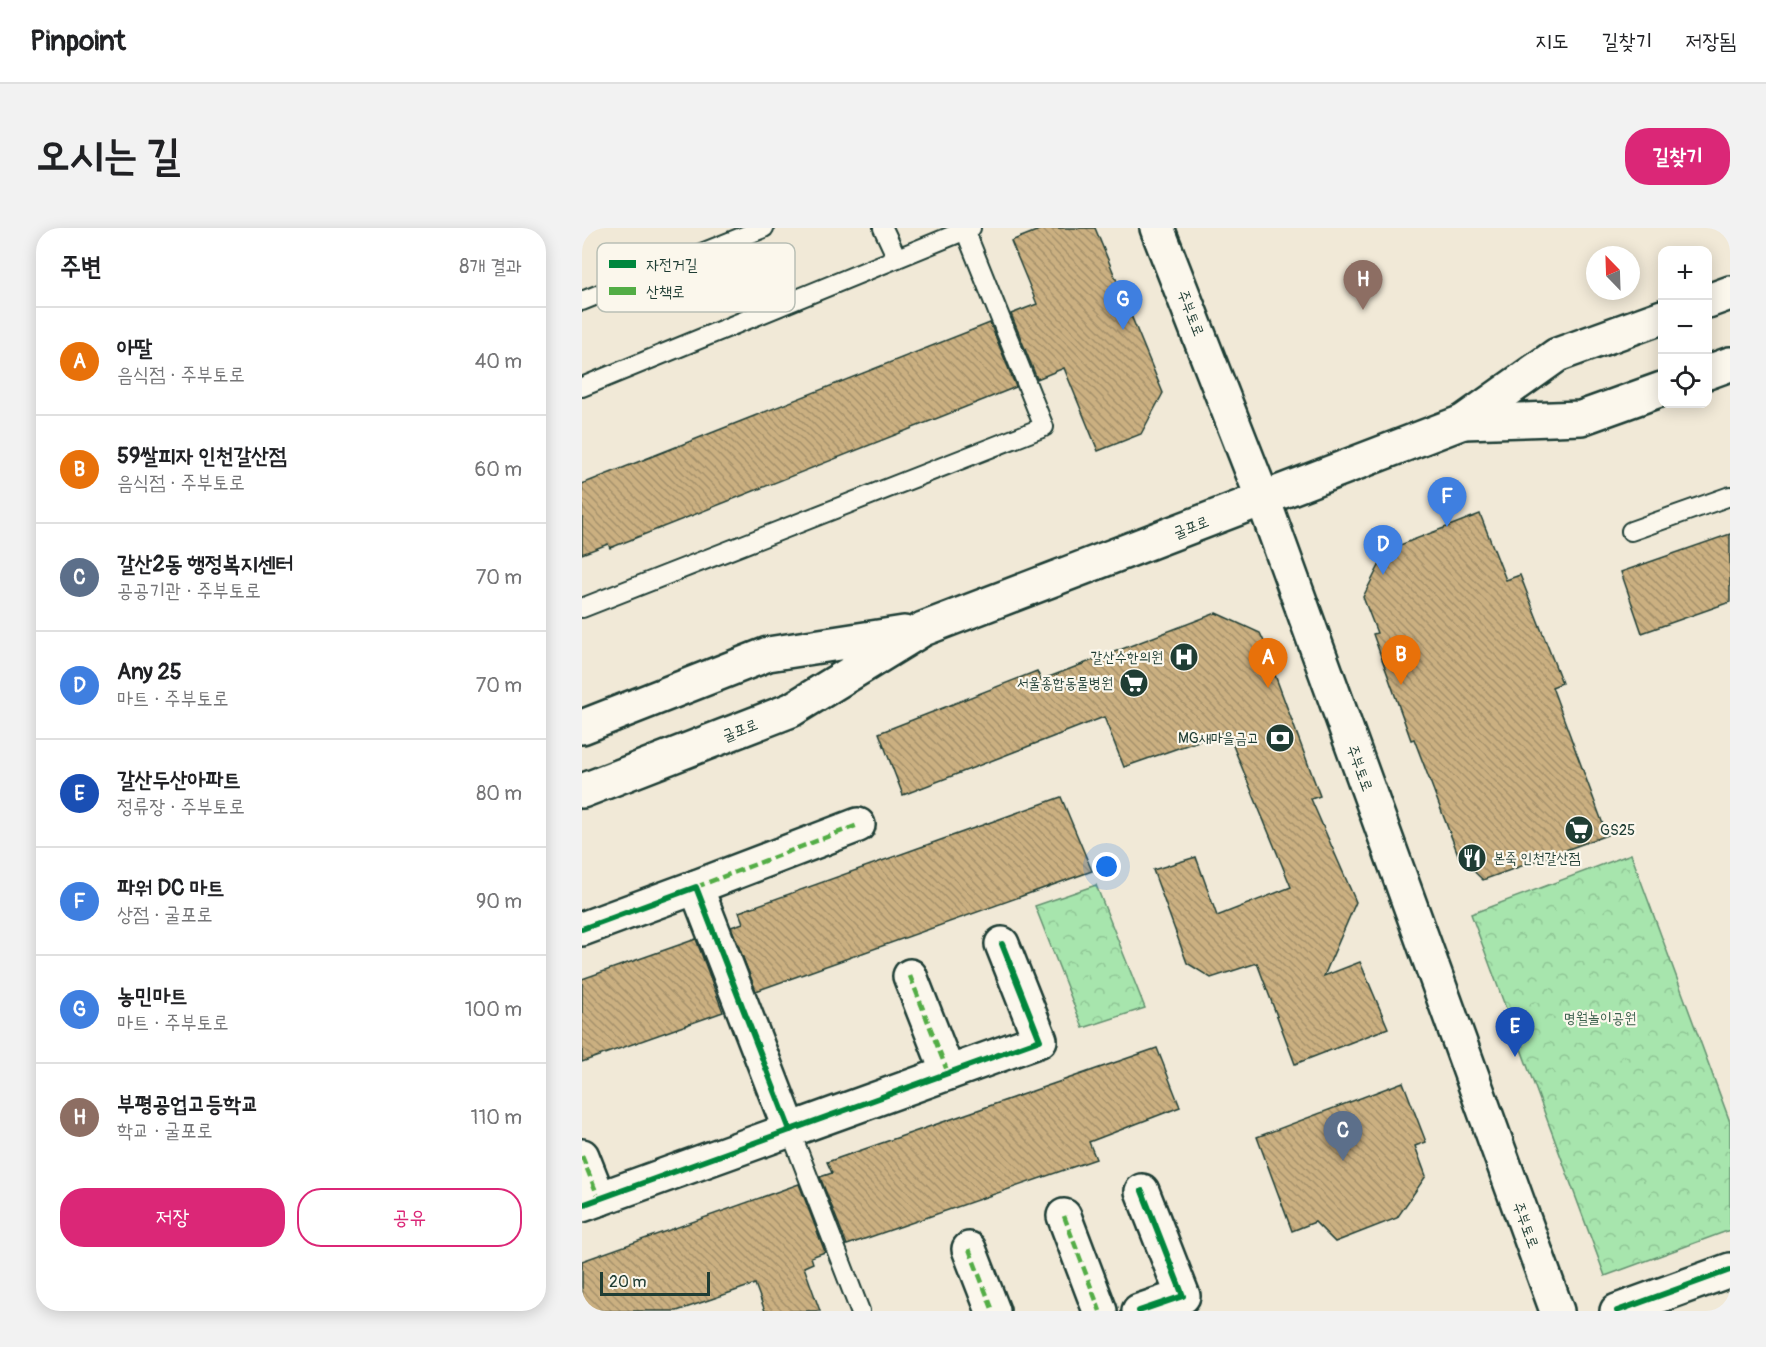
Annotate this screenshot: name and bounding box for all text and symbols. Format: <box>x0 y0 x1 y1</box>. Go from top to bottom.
text: Pinpoint <box>30 24 126 59</box>
text: 지도 <box>1535 28 1569 55</box>
text: 길찾기 <box>1602 28 1652 55</box>
text: 저장됨 <box>1685 28 1736 55</box>
button: 길찾기 <box>1625 128 1730 185</box>
text: 오시는 길 <box>36 130 180 182</box>
legend <box>597 243 795 312</box>
north arrow <box>1586 246 1640 300</box>
map controls <box>1658 246 1712 408</box>
button: + <box>1658 246 1712 300</box>
text: 주변 <box>60 251 102 283</box>
text: 8개 결과 <box>459 254 522 279</box>
text: 자전거길 <box>646 255 698 275</box>
pin: H <box>1344 260 1382 310</box>
pin: G <box>1104 280 1142 330</box>
text: 산책로 <box>646 282 685 302</box>
street label: 주부토로 <box>1173 287 1208 339</box>
button: − <box>1658 300 1712 354</box>
text: 아딸 <box>117 334 152 362</box>
text: A <box>73 349 86 374</box>
text: 40 m <box>475 349 522 374</box>
button: locate <box>1658 354 1712 408</box>
text: 음식점 · 주부토로 <box>117 362 245 387</box>
text: 59쌀피자 인천갈산점 <box>117 442 287 470</box>
text: B <box>74 457 85 482</box>
text: 60 m <box>475 457 522 482</box>
text: 음식점 · 주부토로 <box>117 470 245 495</box>
pin: F <box>1428 478 1466 527</box>
street label: 굴포로 <box>1171 512 1211 543</box>
pin: D <box>1364 526 1402 575</box>
text: 갈산2동 행정복지센터 <box>117 550 293 578</box>
text: C <box>73 565 86 590</box>
text: 70 m <box>476 565 522 590</box>
text: 공공기관 · 주부토로 <box>117 578 261 603</box>
pin: B <box>1382 636 1420 685</box>
pin: A <box>1248 638 1288 688</box>
hospital icon: 갈산수한의원 <box>1168 641 1200 673</box>
place label: 갈산수한의원 <box>1091 648 1163 667</box>
text: Any 25 <box>117 658 182 686</box>
supermarket icon: 서울종합동물병원 <box>1118 667 1150 699</box>
text: D <box>73 673 86 698</box>
text: 70 m <box>476 673 522 698</box>
place label: 서울종합동물병원 <box>1016 674 1113 693</box>
text: 마트 · 주부토로 <box>117 686 229 711</box>
street label: 굴포로 <box>720 715 760 746</box>
bank icon: MG새마을금고 <box>1264 722 1296 754</box>
place label: MG새마을금고 <box>1178 729 1259 748</box>
street label: 주부토로 <box>1342 742 1377 794</box>
text: 갈산두산아파트 <box>117 766 241 794</box>
text: E <box>74 781 85 806</box>
text: 80 m <box>476 781 522 806</box>
text: 정류장 · 주부토로 <box>117 794 245 819</box>
supermarket icon: GS25 <box>1563 814 1595 846</box>
place label: GS25 <box>1600 821 1635 840</box>
restaurant icon: 본죽 인천갈산점 <box>1456 842 1488 874</box>
place label: 본죽 인천갈산점 <box>1493 849 1581 868</box>
your location <box>1092 852 1121 881</box>
text: 파워 DC 마트 <box>117 874 225 902</box>
text: F <box>73 889 86 914</box>
text: 90 m <box>476 889 522 914</box>
text: 상점 · 굴포로 <box>117 902 213 927</box>
text: 농민마트 <box>117 982 188 1010</box>
text: G <box>73 997 86 1022</box>
text: 100 m <box>465 997 522 1022</box>
pin: E <box>1496 1008 1534 1057</box>
park label: 명월놀이공원 <box>1564 1009 1636 1028</box>
text: 마트 · 주부토로 <box>117 1010 229 1035</box>
text: 부평공업고등학교 <box>117 1090 259 1118</box>
text: H <box>73 1105 86 1130</box>
text: 110 m <box>471 1105 522 1130</box>
pin: C <box>1324 1112 1362 1161</box>
text: 학교 · 굴포로 <box>117 1118 213 1143</box>
button: 저장 <box>60 1188 285 1247</box>
button: 공유 <box>297 1188 522 1247</box>
street label: 주부토로 <box>1508 1199 1543 1251</box>
scale bar <box>600 1269 710 1296</box>
text: 20 m <box>609 1272 647 1292</box>

